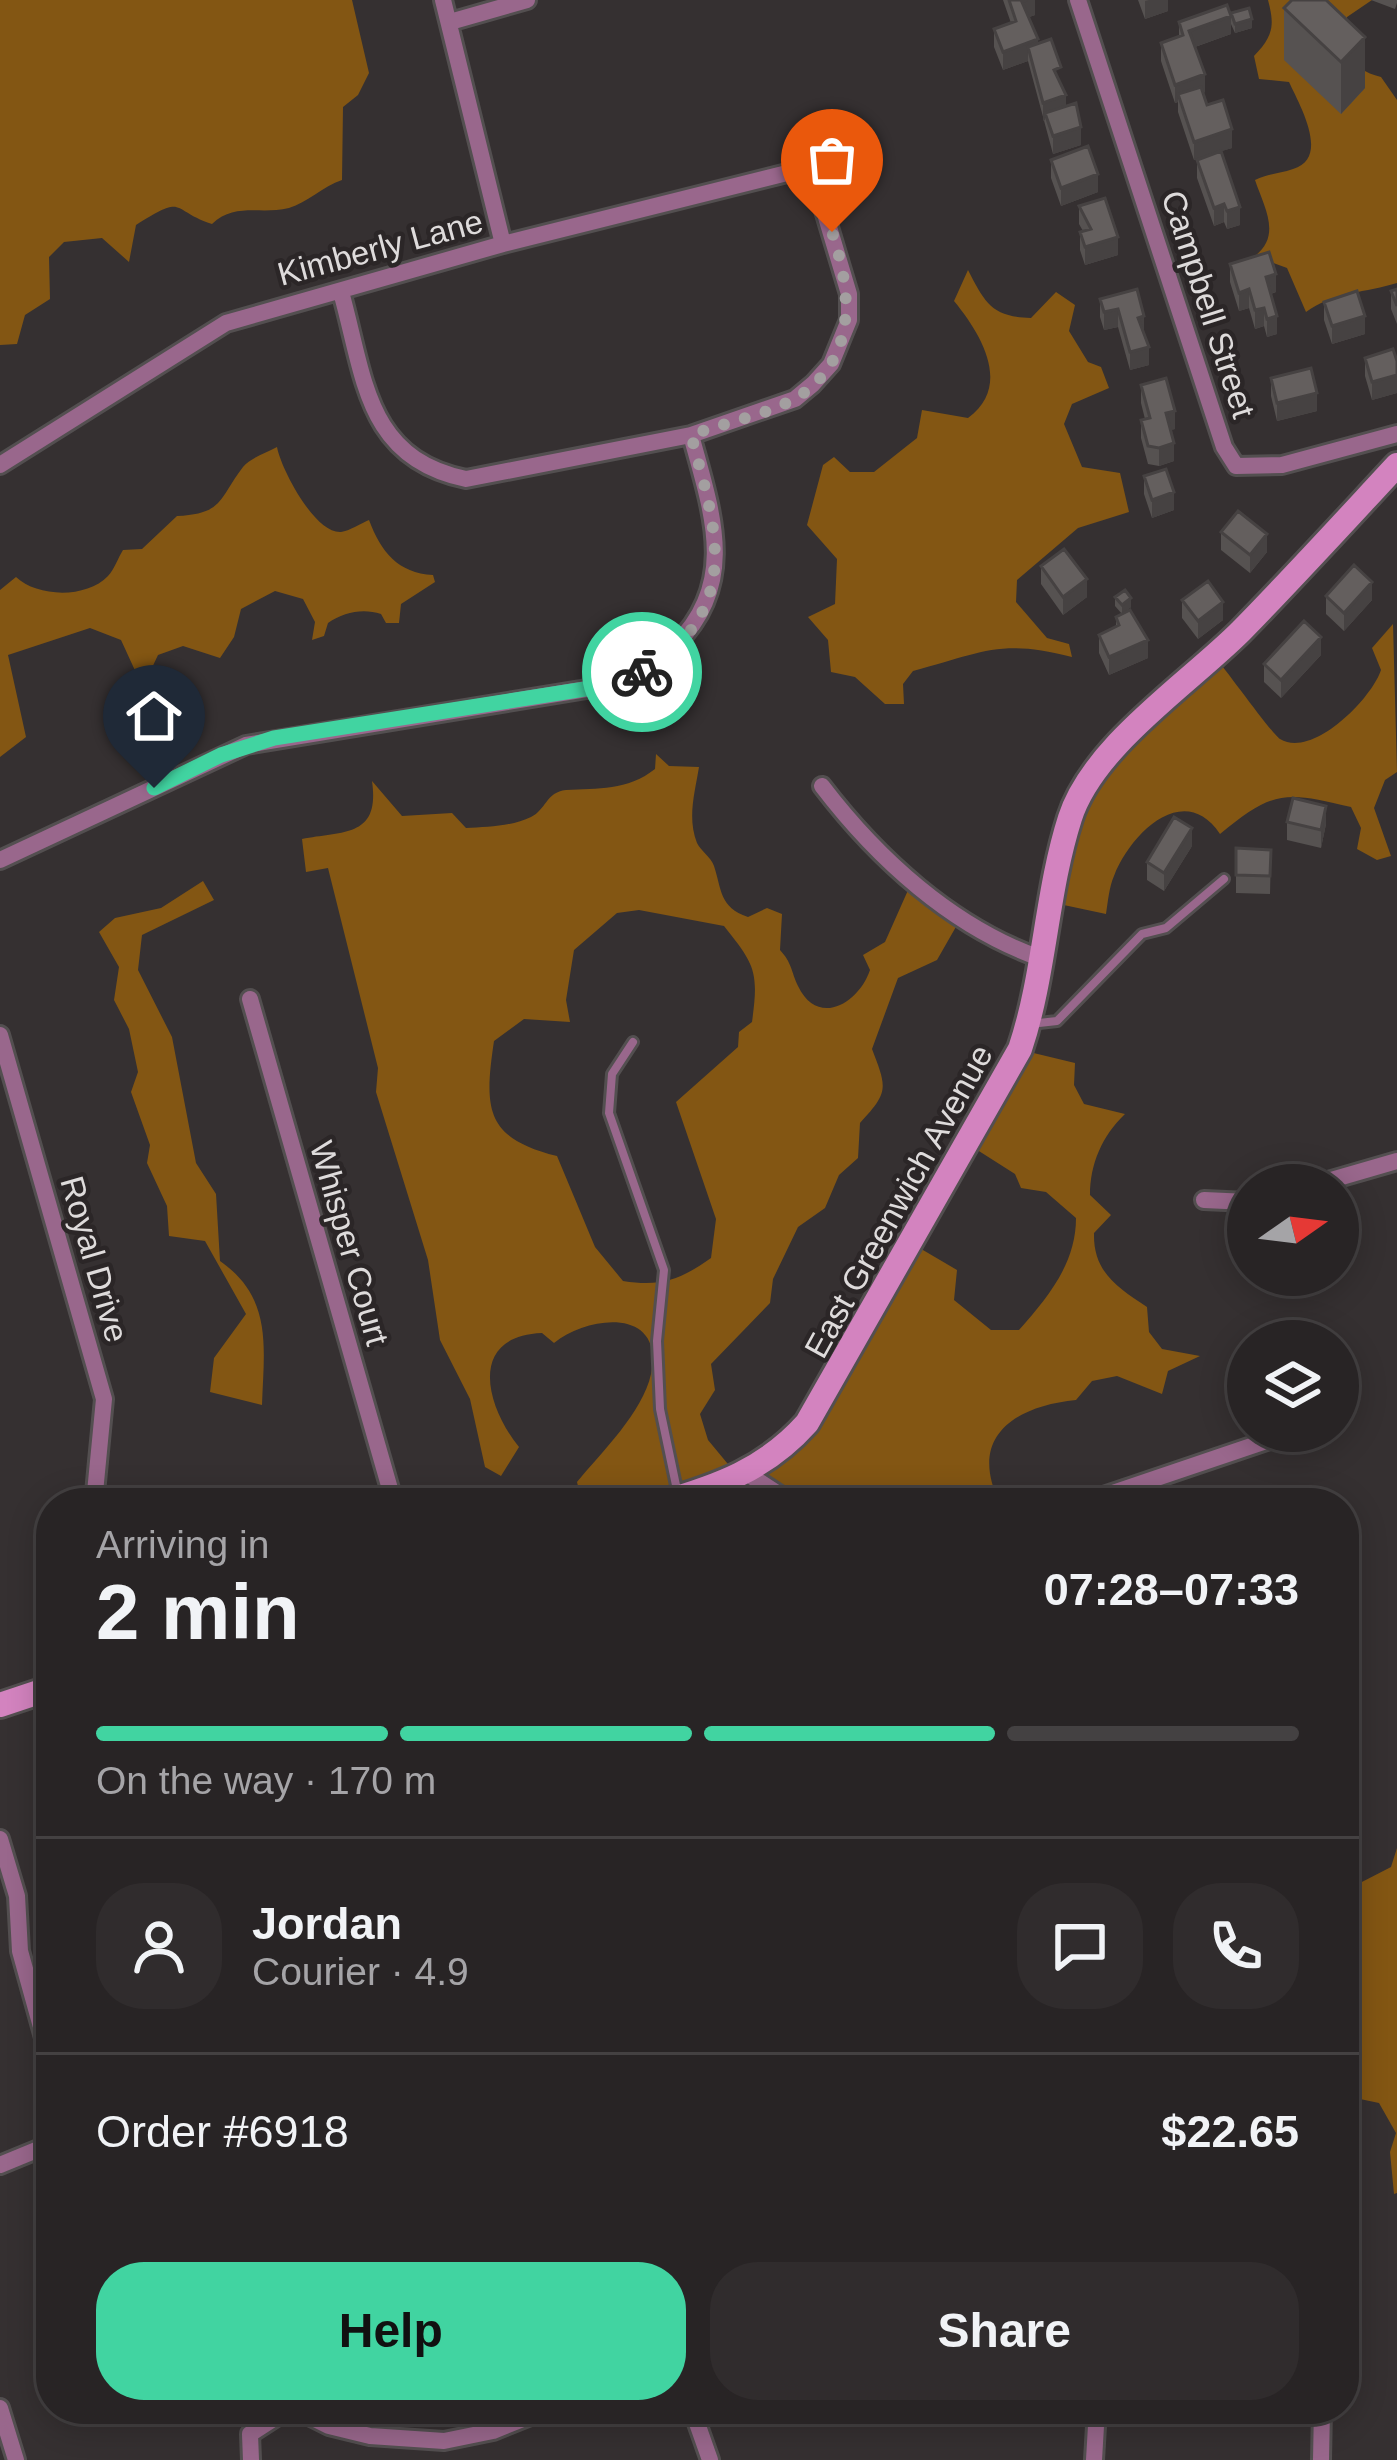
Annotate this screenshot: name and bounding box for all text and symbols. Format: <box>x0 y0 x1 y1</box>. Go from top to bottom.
pin <box>781 109 883 232</box>
icon: bag <box>799 127 865 193</box>
street label: Campbell Street <box>1154 186 1263 422</box>
street label: Kimberly Lane <box>273 202 487 293</box>
courier <box>582 612 702 732</box>
icon: bike <box>609 639 675 705</box>
pin <box>103 665 205 788</box>
icon: home <box>121 683 187 749</box>
street label: East Greenwich Avenue <box>797 1039 1000 1364</box>
street label: Whisper Court <box>303 1137 396 1350</box>
north arrow <box>1227 1164 1359 1296</box>
map controls <box>1227 1164 1359 1452</box>
street label: Royal Drive <box>53 1172 136 1346</box>
button: layers <box>1227 1320 1359 1452</box>
text: Arriving in <box>96 1523 269 1566</box>
text: 07:28–07:33 <box>1044 1564 1299 1615</box>
text: 2 min <box>96 1568 300 1656</box>
text: On the way · 170 m <box>96 1759 436 1802</box>
button: person <box>96 1883 222 2009</box>
button: chat <box>1017 1883 1143 2009</box>
button: phone <box>1173 1883 1299 2009</box>
text: Jordan <box>252 1898 402 1949</box>
text: Courier · 4.9 <box>252 1950 469 1993</box>
text: Order #6918 <box>96 2106 349 2157</box>
text: $22.65 <box>1161 2106 1299 2157</box>
button: Help <box>96 2262 686 2400</box>
button: Share <box>710 2262 1299 2400</box>

